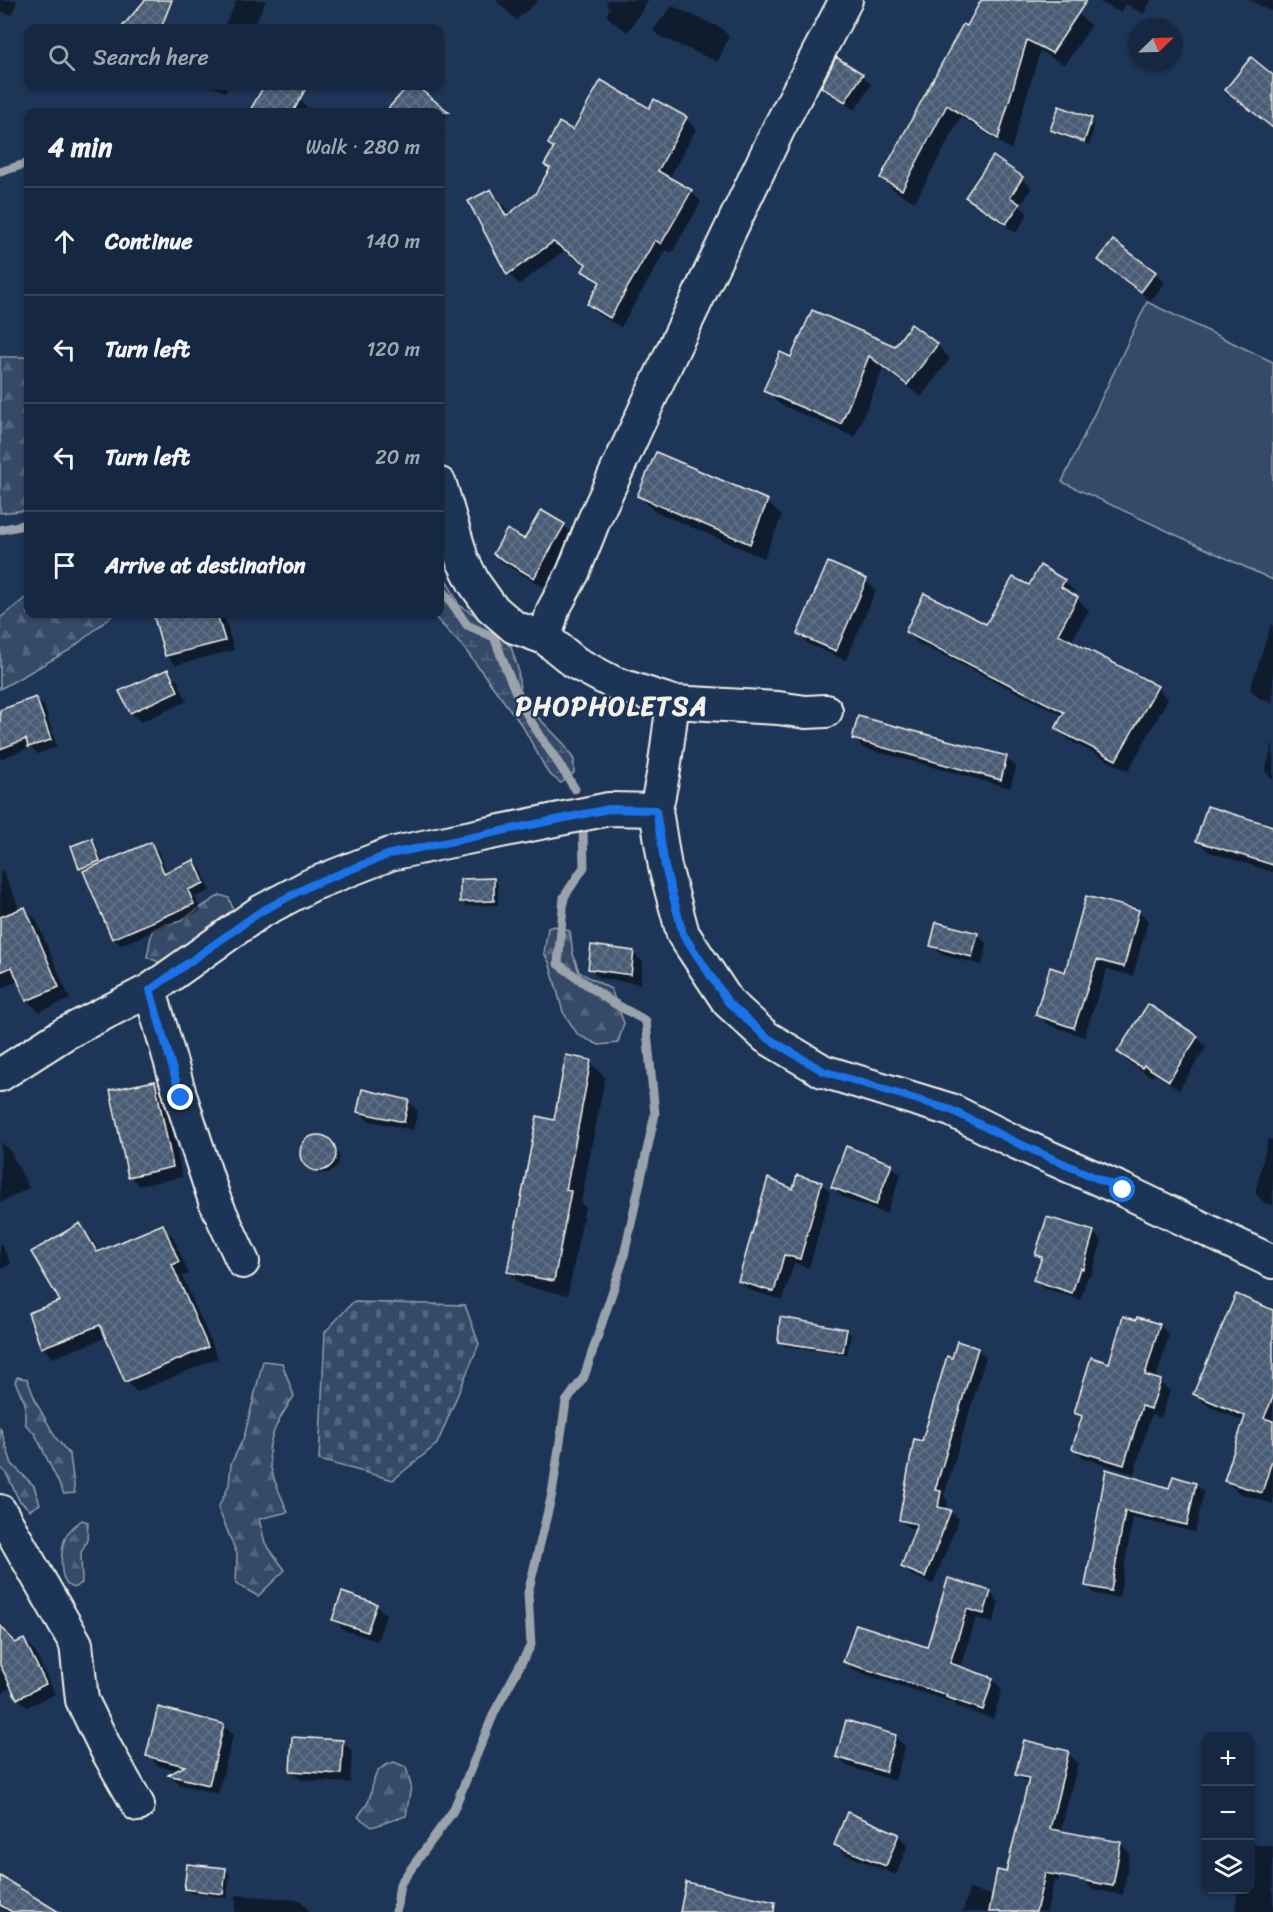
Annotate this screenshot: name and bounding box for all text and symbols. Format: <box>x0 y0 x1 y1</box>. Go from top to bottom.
north arrow <box>1129 18 1183 72</box>
search box <box>24 24 444 90</box>
text: Search here <box>93 38 209 77</box>
icon: search <box>45 41 78 74</box>
text: 4 min <box>48 124 112 170</box>
text: Walk · 280 m <box>306 130 420 165</box>
text: Continue <box>105 222 193 261</box>
text: 140 m <box>366 224 420 259</box>
icon: ahead <box>48 225 81 258</box>
text: Turn left <box>105 330 190 369</box>
text: 120 m <box>367 332 420 367</box>
icon: left <box>48 333 81 366</box>
text: Turn left <box>105 438 190 477</box>
text: 20 m <box>375 440 420 475</box>
icon: left <box>48 441 81 474</box>
text: Arrive at destination <box>105 546 306 585</box>
icon: arrive <box>48 549 81 582</box>
district label: PHOPHOLETSA <box>516 683 708 729</box>
route end <box>167 1084 193 1110</box>
route start <box>1109 1176 1135 1202</box>
map controls <box>1201 1732 1255 1894</box>
button: + <box>1201 1732 1255 1786</box>
button: − <box>1201 1786 1255 1840</box>
button: layers <box>1201 1840 1255 1894</box>

